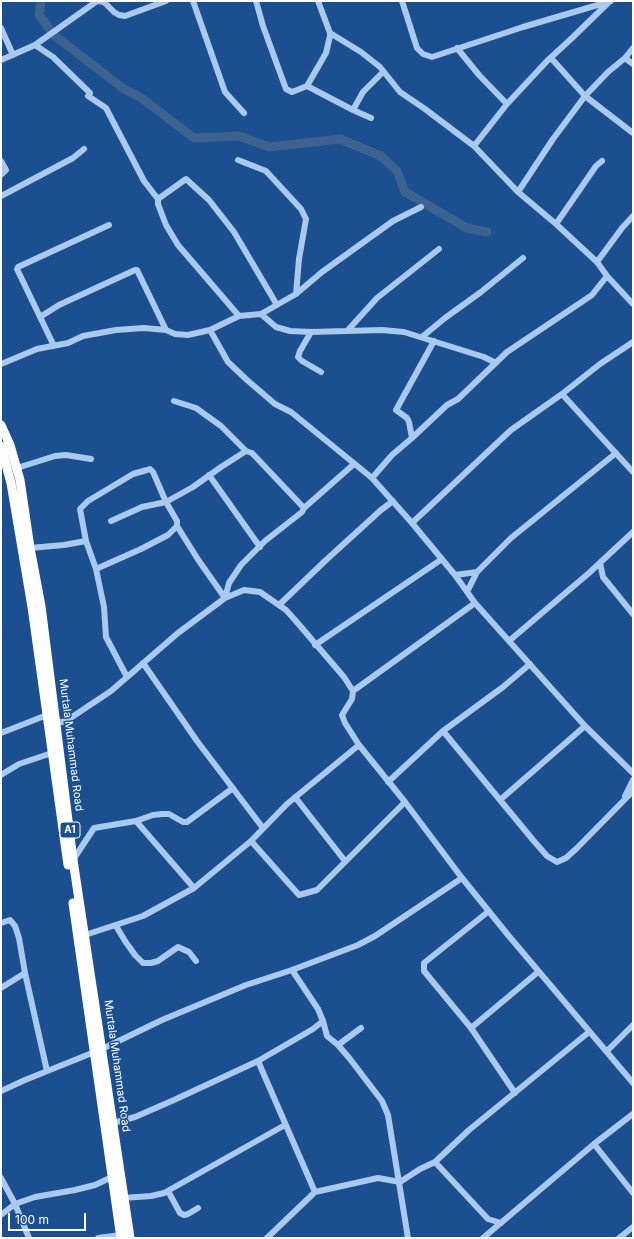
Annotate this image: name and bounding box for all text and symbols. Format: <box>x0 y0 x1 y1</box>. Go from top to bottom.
street label: Murtala Muhammad Road <box>56 678 86 812</box>
road number: A1 <box>60 822 80 838</box>
street label: Murtala Muhammad Road <box>101 999 133 1133</box>
scale bar <box>10 1205 88 1231</box>
text: 100 m <box>15 1212 49 1227</box>

